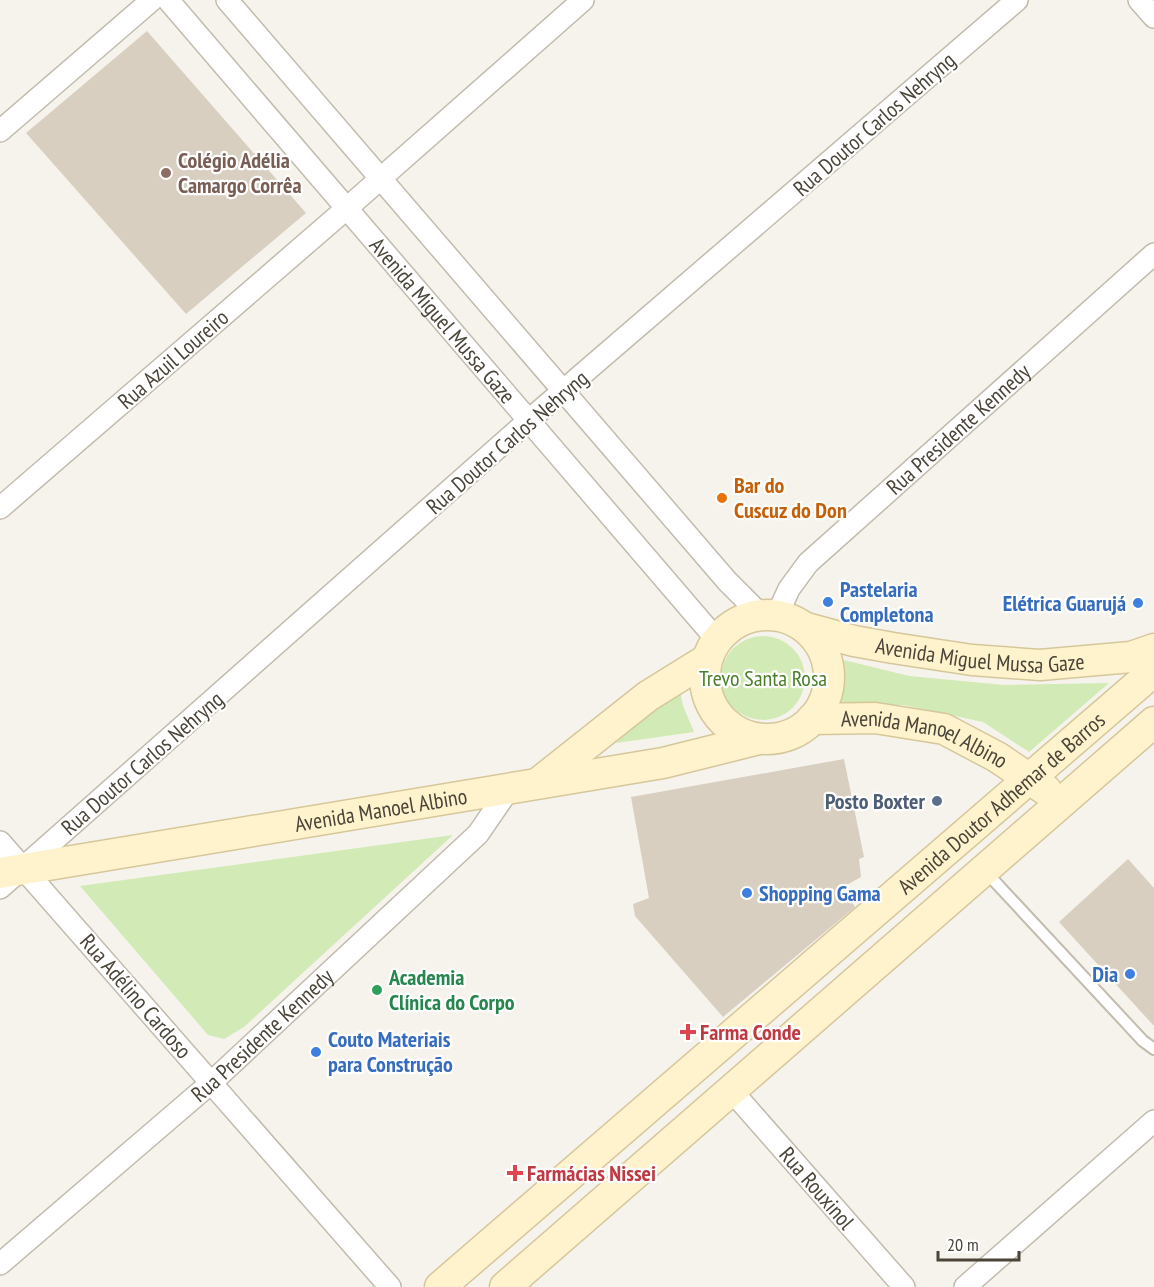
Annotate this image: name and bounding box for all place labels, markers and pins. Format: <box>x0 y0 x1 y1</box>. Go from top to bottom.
place label: Colégio Adélia Camargo Corrêa <box>178 146 301 199</box>
marker: Colégio Adélia Camargo Corrêa <box>159 166 173 180</box>
place label: Bar do Cuscuz do Don <box>734 471 847 524</box>
marker: Bar do Cuscuz do Don <box>715 491 729 505</box>
place label: Pastelaria Completona <box>840 575 934 628</box>
place label: Elétrica Guarujá <box>1003 589 1126 617</box>
marker: Pastelaria Completona <box>821 595 835 609</box>
marker: Elétrica Guarujá <box>1131 596 1145 610</box>
place label: Posto Boxter <box>825 787 926 815</box>
marker: Posto Boxter <box>930 794 944 808</box>
place label: Shopping Gama <box>759 879 881 907</box>
marker: Shopping Gama <box>740 886 754 900</box>
place label: Dia <box>1092 960 1118 988</box>
place label: Academia Clínica do Corpo <box>388 963 515 1016</box>
marker: Dia <box>1123 967 1137 981</box>
marker: Academia Clínica do Corpo <box>370 983 384 997</box>
place label: Farma Conde <box>700 1018 801 1046</box>
place label: Couto Materiais para Construção <box>328 1025 453 1078</box>
marker: Farma Conde <box>681 1025 695 1039</box>
marker: Couto Materiais para Construção <box>309 1045 323 1059</box>
place label: Farmácias Nissei <box>527 1159 656 1187</box>
marker: Farmácias Nissei <box>508 1166 522 1180</box>

